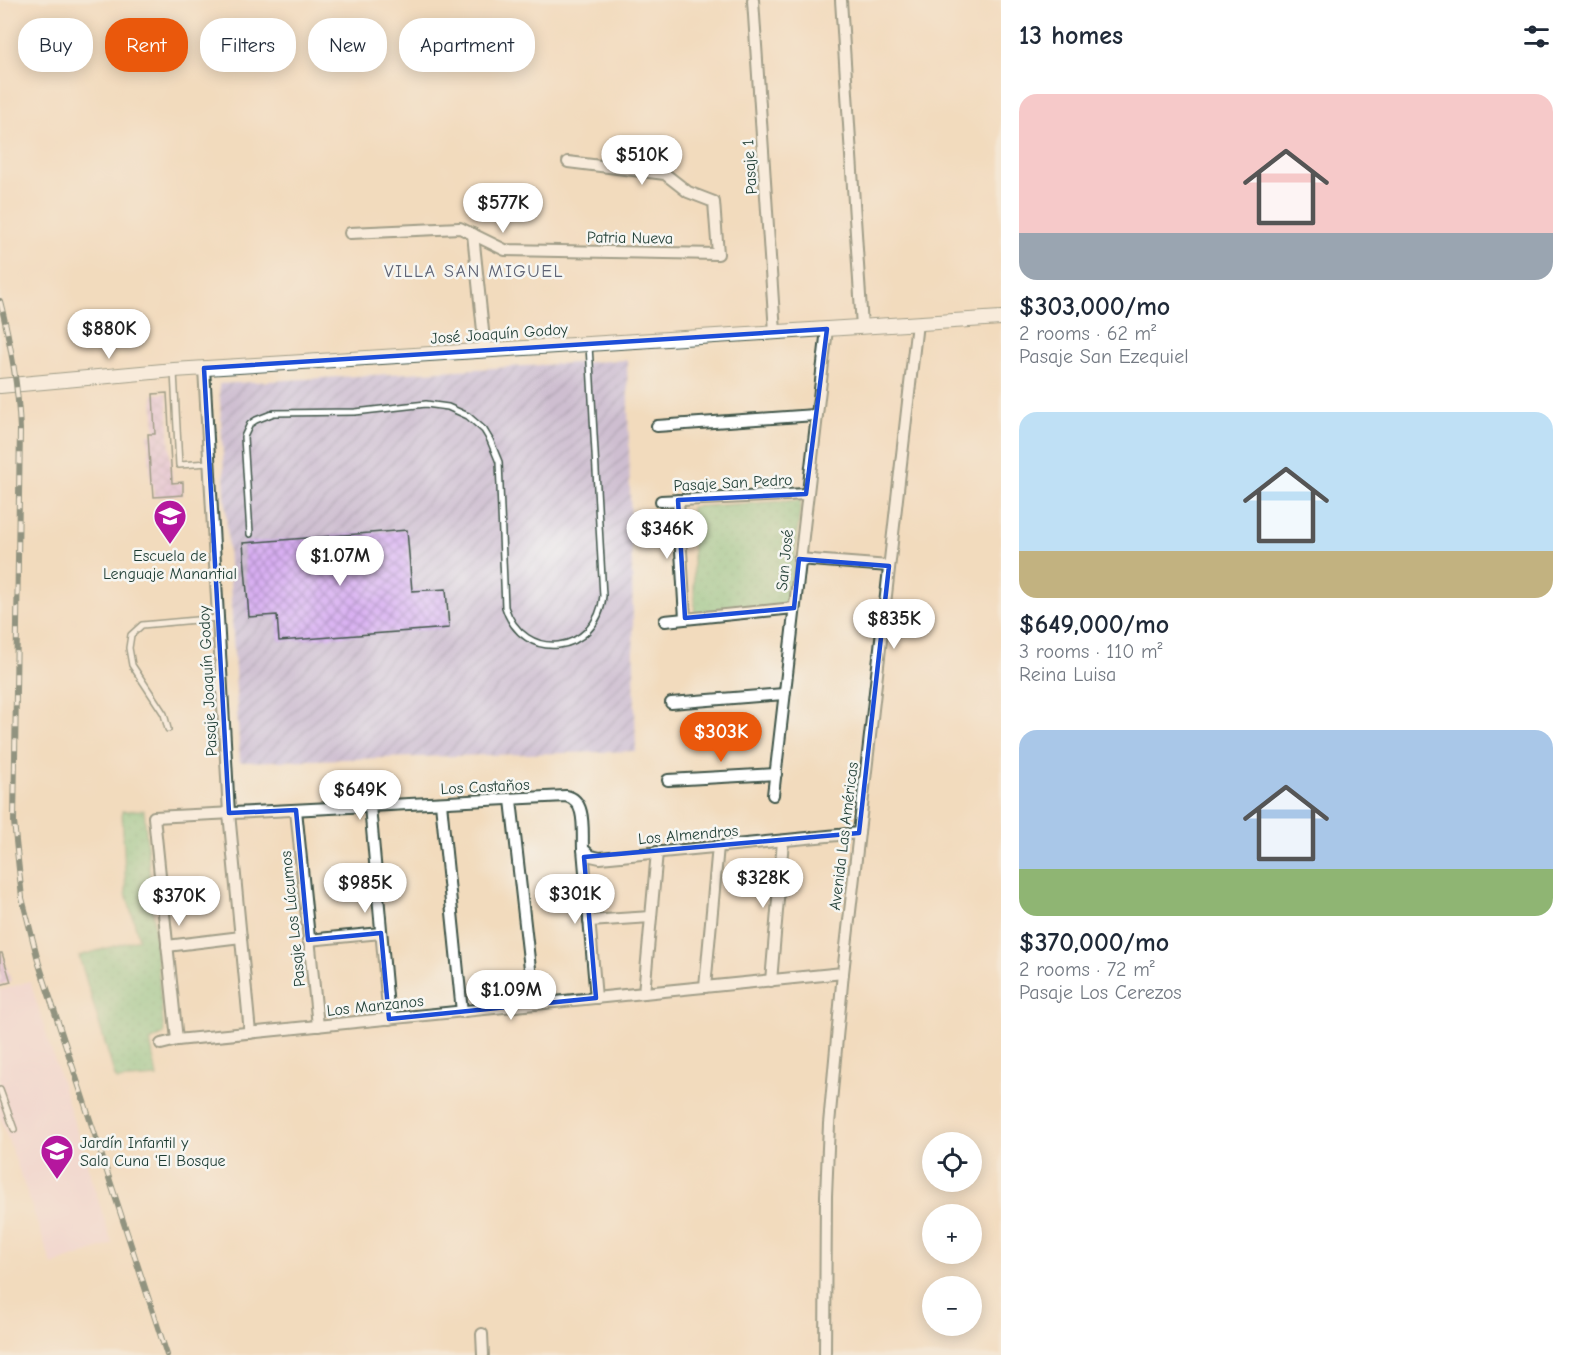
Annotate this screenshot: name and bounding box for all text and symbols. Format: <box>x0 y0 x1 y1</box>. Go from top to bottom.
chip: Buy <box>18 18 93 72</box>
chip: Rent <box>105 18 188 72</box>
chip: Filters <box>200 18 296 72</box>
chip: New <box>308 18 387 72</box>
chip: Apartment <box>399 18 535 72</box>
icon: filters <box>1520 20 1553 53</box>
text: 13 homes <box>1019 21 1123 51</box>
icon: home <box>1232 133 1340 241</box>
pin: $510K <box>600 135 684 186</box>
street label: Pasaje 1 <box>739 139 761 195</box>
text: $510K <box>615 143 669 166</box>
pin: $577K <box>461 183 545 234</box>
text: $577K <box>477 191 529 214</box>
street label: Patria Nueva <box>587 228 673 248</box>
district label: VILLA SAN MIGUEL <box>384 261 564 282</box>
text: $303,000/mo <box>1019 292 1170 322</box>
pin: $880K <box>67 309 151 360</box>
text: $880K <box>81 317 137 340</box>
street label: José Joaquín Godoy <box>430 320 569 348</box>
text: 2 rooms · 62 m² <box>1019 322 1156 345</box>
text: Pasaje San Ezequiel <box>1019 345 1189 368</box>
icon: home <box>1232 451 1340 559</box>
street label: Pasaje San Pedro <box>673 471 793 495</box>
school or university icon: Escuela de Lenguaje Manantial <box>152 498 188 545</box>
pin: $346K <box>625 509 709 560</box>
text: $346K <box>641 517 694 540</box>
street label: San José <box>773 529 797 592</box>
pin: $1.07M <box>291 536 389 587</box>
text: $1.07M <box>310 544 370 567</box>
place label: Escuela de Lenguaje Manantial <box>103 547 237 583</box>
pin: $835K <box>852 599 936 650</box>
street label: Pasaje Joaquín Godoy <box>195 604 221 757</box>
text: $835K <box>867 607 921 630</box>
text: $649,000/mo <box>1019 610 1169 640</box>
text: 3 rooms · 110 m² <box>1019 640 1163 663</box>
text: Reina Luisa <box>1019 663 1116 686</box>
pin: $303K <box>679 712 763 763</box>
text: $303K <box>694 720 748 743</box>
street label: Avenida Las Américas <box>826 761 862 911</box>
icon: home <box>1232 769 1340 877</box>
pin: $649K <box>318 770 402 821</box>
street label: Los Castaños <box>440 776 530 798</box>
text: $649K <box>333 778 387 801</box>
street label: Los Almendros <box>637 822 739 848</box>
street label: Pasaje Los Lúcumos <box>277 850 309 988</box>
pin: $328K <box>721 858 805 909</box>
pin: $985K <box>323 863 407 914</box>
text: $328K <box>736 866 790 889</box>
text: $985K <box>338 871 392 894</box>
pin: $301K <box>533 874 617 925</box>
pin: $370K <box>137 876 221 927</box>
text: $301K <box>549 882 601 905</box>
text: $370K <box>152 884 206 907</box>
text: $370,000/mo <box>1019 928 1169 958</box>
text: 2 rooms · 72 m² <box>1019 958 1155 981</box>
pin: $1.09M <box>462 970 560 1021</box>
text: $1.09M <box>480 978 542 1001</box>
text: Pasaje Los Cerezos <box>1019 981 1182 1004</box>
street label: Los Manzanos <box>326 992 425 1020</box>
map controls <box>922 1132 982 1336</box>
button: locate <box>922 1132 982 1192</box>
school or university icon: Jardín Infantil y Sala Cuna 'El Bosque <box>39 1133 75 1180</box>
place label: Jardín Infantil y Sala Cuna 'El Bosque <box>80 1134 226 1170</box>
button: + <box>922 1204 982 1264</box>
button: − <box>922 1276 982 1336</box>

